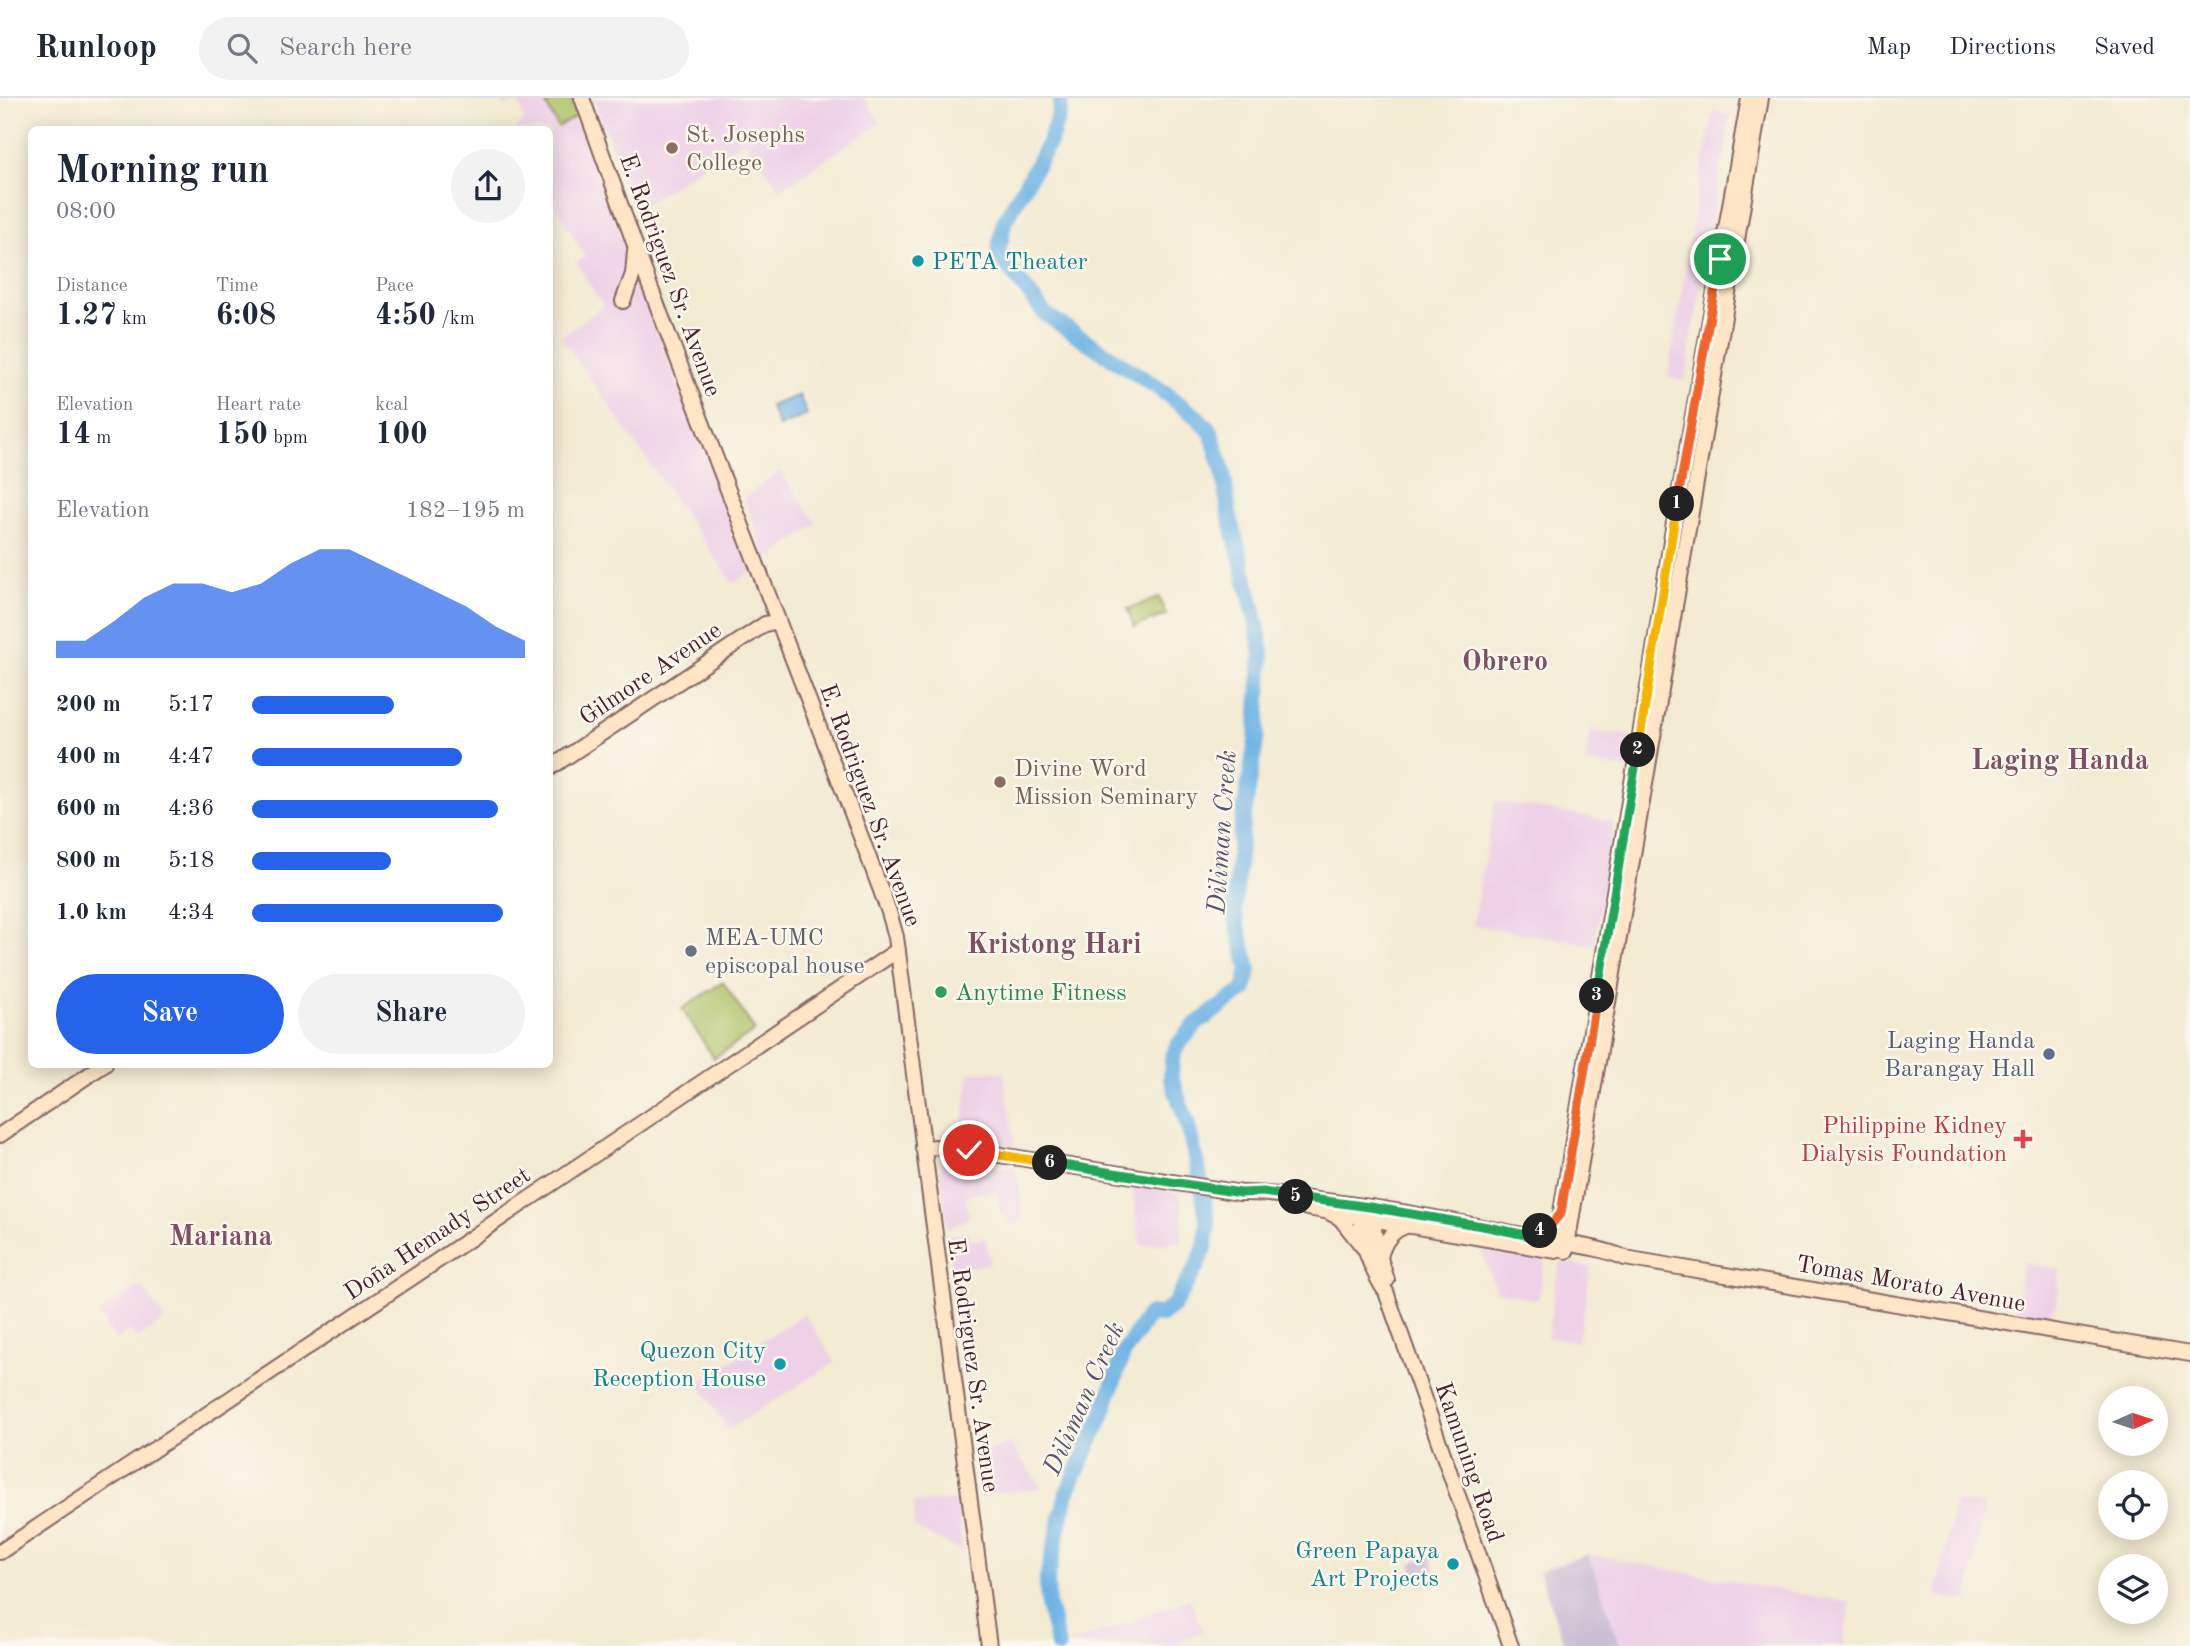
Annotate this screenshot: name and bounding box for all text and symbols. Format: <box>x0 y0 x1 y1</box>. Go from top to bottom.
search box <box>199 17 689 80</box>
icon: search <box>223 29 261 67</box>
text: Runloop <box>35 32 157 65</box>
text: Search here <box>279 35 412 61</box>
text: Map <box>1867 36 1911 60</box>
text: Directions <box>1949 36 2056 60</box>
text: Saved <box>2094 36 2155 60</box>
place label: St. Josephs College <box>686 124 805 176</box>
marker: St. Josephs College <box>664 140 680 156</box>
button: share <box>451 149 525 223</box>
street label: E. Rodriguez Sr. Avenue <box>614 151 724 400</box>
text: Morning run <box>56 153 269 191</box>
text: 08:00 <box>56 200 116 223</box>
pin <box>1690 229 1750 289</box>
icon: arrive <box>1701 240 1739 278</box>
place label: PETA Theater <box>932 251 1088 275</box>
marker: PETA Theater <box>910 253 926 269</box>
text: Distance <box>56 277 128 296</box>
text: Time <box>216 277 258 296</box>
text: Pace <box>375 277 414 296</box>
text: 1.27 <box>56 301 117 331</box>
text: 6:08 <box>216 301 276 331</box>
text: 4:50 <box>375 301 436 331</box>
text: km <box>117 310 147 329</box>
text: /km <box>436 310 475 329</box>
text: Elevation <box>56 396 133 415</box>
text: Heart rate <box>216 396 301 415</box>
text: kcal <box>375 396 408 415</box>
text: 14 <box>56 420 91 450</box>
text: 150 <box>216 420 268 450</box>
text: 100 <box>375 420 428 450</box>
text: m <box>91 429 111 448</box>
text: bpm <box>268 429 308 448</box>
pin: 1 <box>1660 486 1694 522</box>
text: 1 <box>1671 494 1682 513</box>
text: Elevation <box>56 499 150 522</box>
text: 182–195 m <box>406 499 525 522</box>
street label: Gilmore Avenue <box>576 619 726 731</box>
district label: Obrero <box>1462 649 1548 677</box>
street label: E. Rodriguez Sr. Avenue <box>814 681 924 930</box>
text: 200 m <box>56 693 121 716</box>
text: 5:17 <box>168 693 214 716</box>
pin: 2 <box>1620 732 1656 768</box>
text: 2 <box>1632 740 1643 759</box>
text: 400 m <box>56 745 121 768</box>
text: 4:47 <box>168 745 214 768</box>
district label: Laging Handa <box>1971 748 2149 776</box>
water label: Diliman Creek <box>1204 749 1242 916</box>
place label: Divine Word Mission Seminary <box>1014 758 1199 810</box>
marker: Divine Word Mission Seminary <box>992 774 1008 790</box>
text: 600 m <box>56 797 121 820</box>
text: 4:36 <box>168 797 214 820</box>
text: 800 m <box>56 849 121 872</box>
text: 5:18 <box>168 849 214 872</box>
text: 1.0 km <box>56 901 127 924</box>
text: 4:34 <box>168 901 214 924</box>
place label: MEA-UMC episcopal house <box>705 927 864 979</box>
district label: Kristong Hari <box>966 932 1142 960</box>
marker: MEA-UMC episcopal house <box>683 943 699 959</box>
button: Save <box>56 974 284 1054</box>
button: Share <box>298 974 525 1054</box>
pin: 3 <box>1580 978 1614 1014</box>
place label: Anytime Fitness <box>955 982 1127 1006</box>
marker: Anytime Fitness <box>933 984 949 1000</box>
text: 3 <box>1591 986 1602 1005</box>
place label: Laging Handa Barangay Hall <box>1884 1030 2035 1082</box>
marker: Laging Handa Barangay Hall <box>2041 1046 2057 1062</box>
place label: Philippine Kidney Dialysis Foundation <box>1800 1115 2007 1167</box>
pin <box>939 1120 999 1180</box>
marker: Philippine Kidney Dialysis Foundation <box>2013 1129 2033 1149</box>
icon: check <box>950 1131 988 1169</box>
pin: 6 <box>1032 1146 1068 1180</box>
text: 6 <box>1044 1153 1055 1172</box>
street label: Doña Hemady Street <box>341 1164 535 1306</box>
pin: 5 <box>1278 1180 1314 1214</box>
text: 5 <box>1290 1187 1301 1206</box>
pin: 4 <box>1522 1214 1558 1248</box>
text: 4 <box>1534 1221 1545 1240</box>
district label: Mariana <box>169 1224 273 1252</box>
street label: E. Rodriguez Sr. Avenue <box>942 1237 1002 1494</box>
street label: Tomas Morato Avenue <box>1794 1253 2027 1317</box>
water label: Diliman Creek <box>1039 1319 1130 1480</box>
place label: Quezon City Reception House <box>592 1340 766 1392</box>
marker: Quezon City Reception House <box>772 1356 788 1372</box>
street label: Kamuning Road <box>1430 1380 1507 1546</box>
north arrow <box>2098 1386 2168 1456</box>
map controls <box>2098 1386 2168 1624</box>
button: locate <box>2098 1470 2168 1540</box>
place label: Green Papaya Art Projects <box>1295 1540 1439 1592</box>
button: layers <box>2098 1554 2168 1624</box>
marker: Green Papaya Art Projects <box>1445 1556 1461 1572</box>

